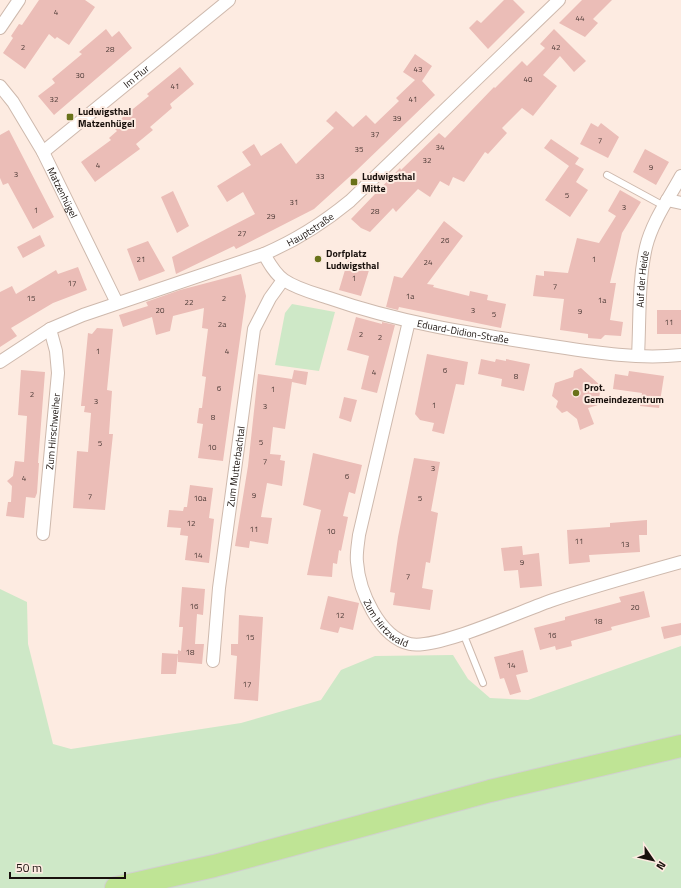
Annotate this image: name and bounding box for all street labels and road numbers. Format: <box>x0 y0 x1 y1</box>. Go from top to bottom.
street label: Im Flur <box>120 61 153 92</box>
street label: Matzenhügel <box>44 165 81 221</box>
street label: Hauptstraße <box>284 209 337 250</box>
street label: Auf der Heide <box>633 249 653 308</box>
street label: Eduard-Didion-Straße <box>416 316 510 347</box>
street label: Zum Hirschweiher <box>42 392 64 470</box>
street label: Zum Mutterbachtal <box>223 425 249 508</box>
street label: Zum Hirtzwald <box>360 597 410 651</box>

